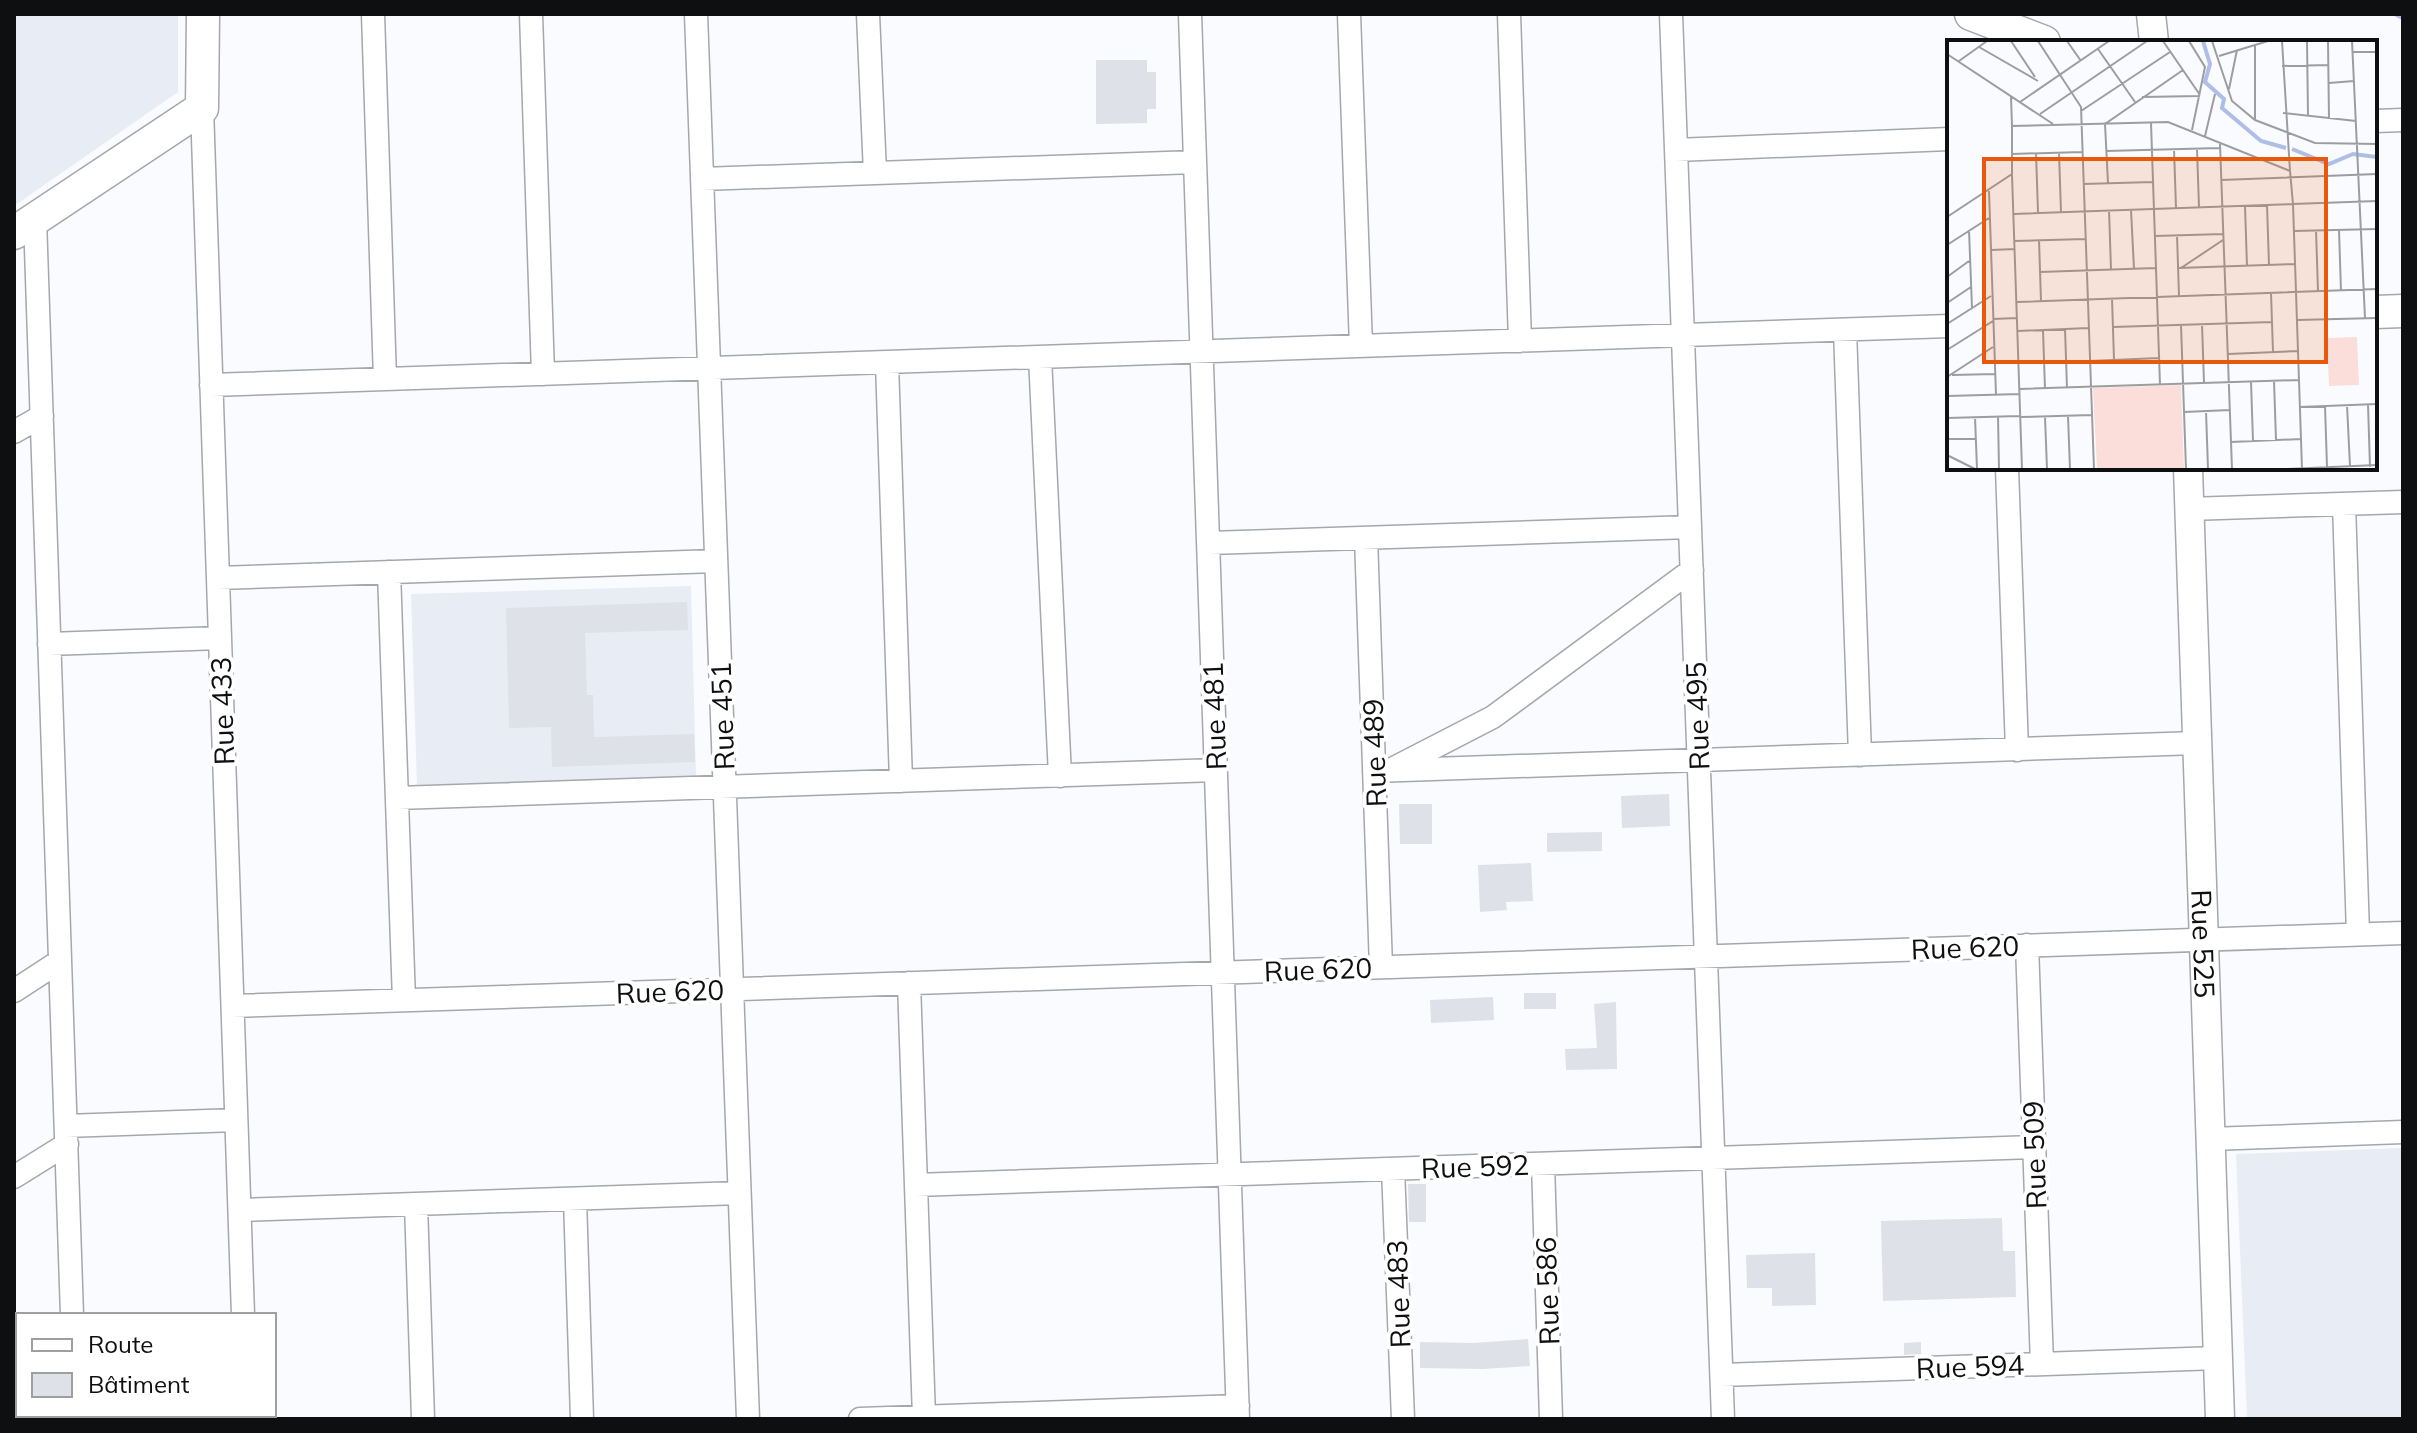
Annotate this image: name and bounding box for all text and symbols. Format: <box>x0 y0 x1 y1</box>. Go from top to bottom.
inset map <box>1947 40 2377 470</box>
street label: Rue 433 <box>203 656 241 766</box>
street label: Rue 451 <box>703 661 741 771</box>
street label: Rue 481 <box>1195 661 1233 771</box>
street label: Rue 495 <box>1678 661 1716 771</box>
street label: Rue 489 <box>1355 698 1393 808</box>
street label: Rue 525 <box>2185 889 2223 999</box>
street label: Rue 620 <box>1910 928 2020 966</box>
street label: Rue 620 <box>1263 950 1373 988</box>
street label: Rue 620 <box>615 972 725 1010</box>
street label: Rue 509 <box>2015 1100 2053 1210</box>
street label: Rue 592 <box>1420 1147 1530 1185</box>
street label: Rue 586 <box>1528 1236 1566 1346</box>
street label: Rue 483 <box>1379 1239 1417 1349</box>
legend <box>16 1313 276 1417</box>
text: Route <box>88 1329 153 1359</box>
street label: Rue 594 <box>1915 1347 2025 1385</box>
text: Bâtiment <box>88 1369 189 1399</box>

